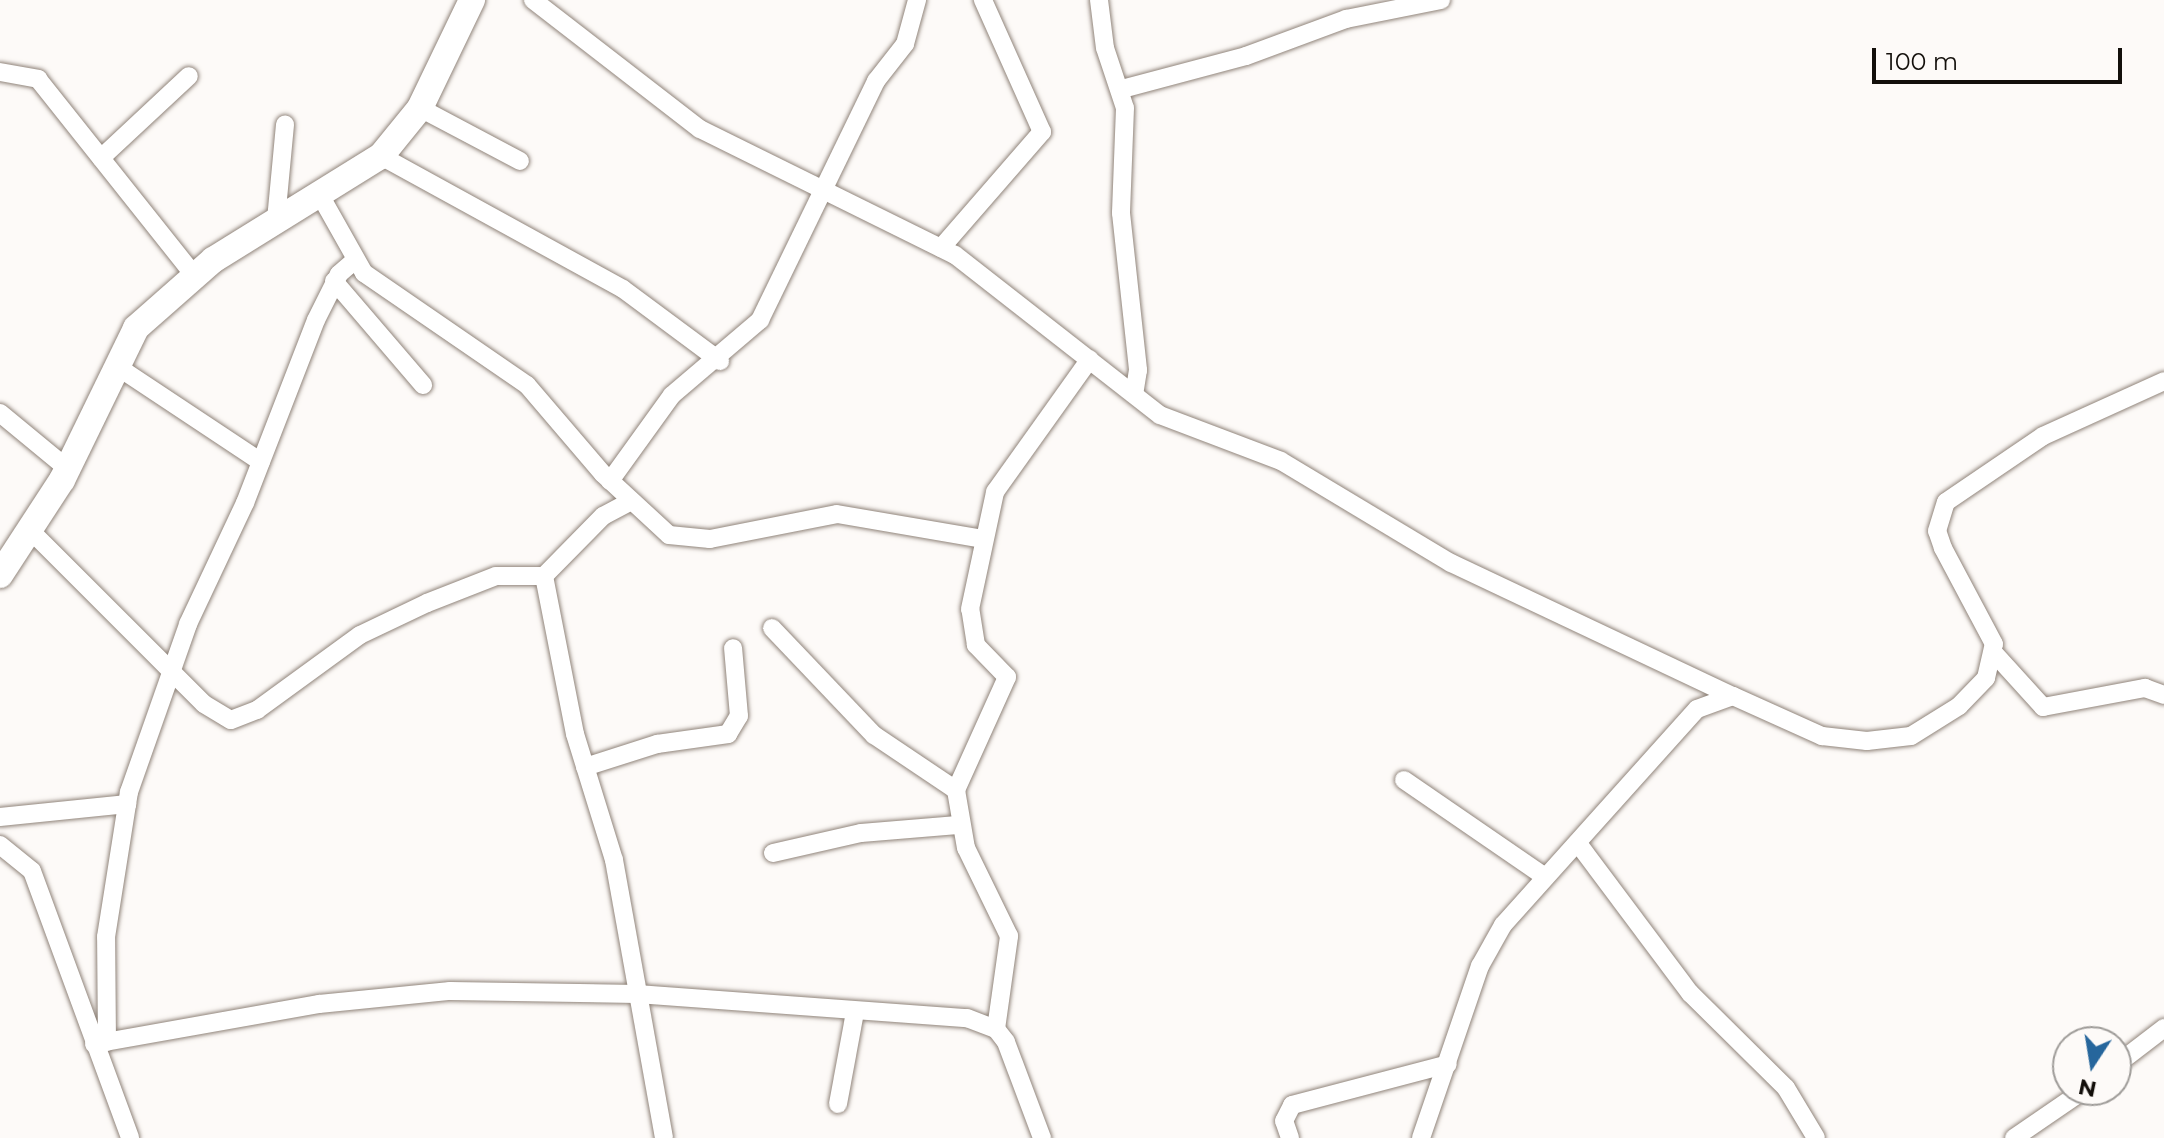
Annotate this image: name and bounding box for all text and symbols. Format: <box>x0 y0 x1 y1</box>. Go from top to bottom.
scale bar <box>1876 32 2126 82</box>
text: 100 m <box>1886 47 1958 76</box>
north arrow <box>2052 1026 2132 1106</box>
text: N <box>2076 1073 2099 1103</box>

